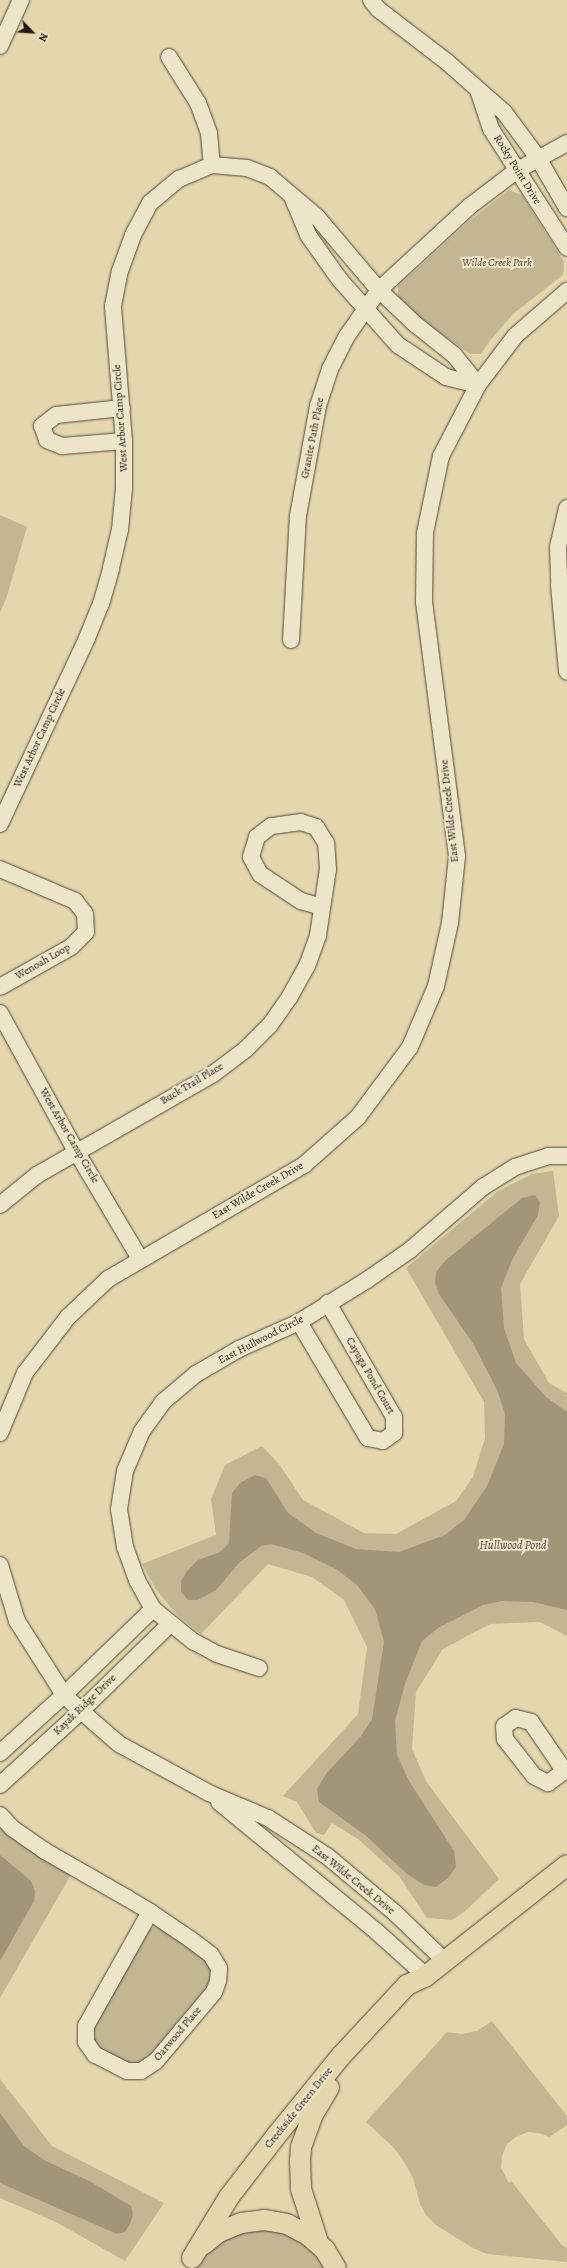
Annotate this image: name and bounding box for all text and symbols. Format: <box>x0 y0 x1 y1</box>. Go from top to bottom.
north arrow <box>12 12 52 52</box>
text: N <box>35 30 52 44</box>
street label: Rocky Point Drive <box>490 133 544 207</box>
park label: Wilde Creek Park <box>462 256 532 270</box>
street label: West Arbor Camp Circle <box>111 364 131 472</box>
street label: Granite Path Place <box>299 396 327 480</box>
street label: West Arbor Camp Circle <box>11 686 69 790</box>
street label: East Wilde Creek Drive <box>438 759 462 863</box>
street label: Wenoah Loop <box>13 941 73 983</box>
street label: Buck Trail Place <box>158 1060 226 1108</box>
street label: West Arbor Camp Circle <box>36 1086 102 1186</box>
street label: East Wilde Creek Drive <box>210 1159 306 1223</box>
street label: East Hullwood Circle <box>216 1313 306 1367</box>
street label: Cayuga Pond Court <box>343 1335 397 1417</box>
water label: Hullwood Pond <box>479 1539 547 1553</box>
street label: Kayak Ridge Drive <box>51 1672 119 1738</box>
street label: East Wilde Creek Drive <box>309 1842 397 1918</box>
street label: Oarwood Place <box>151 2004 205 2064</box>
street label: Creekside Green Drive <box>262 2065 336 2151</box>

